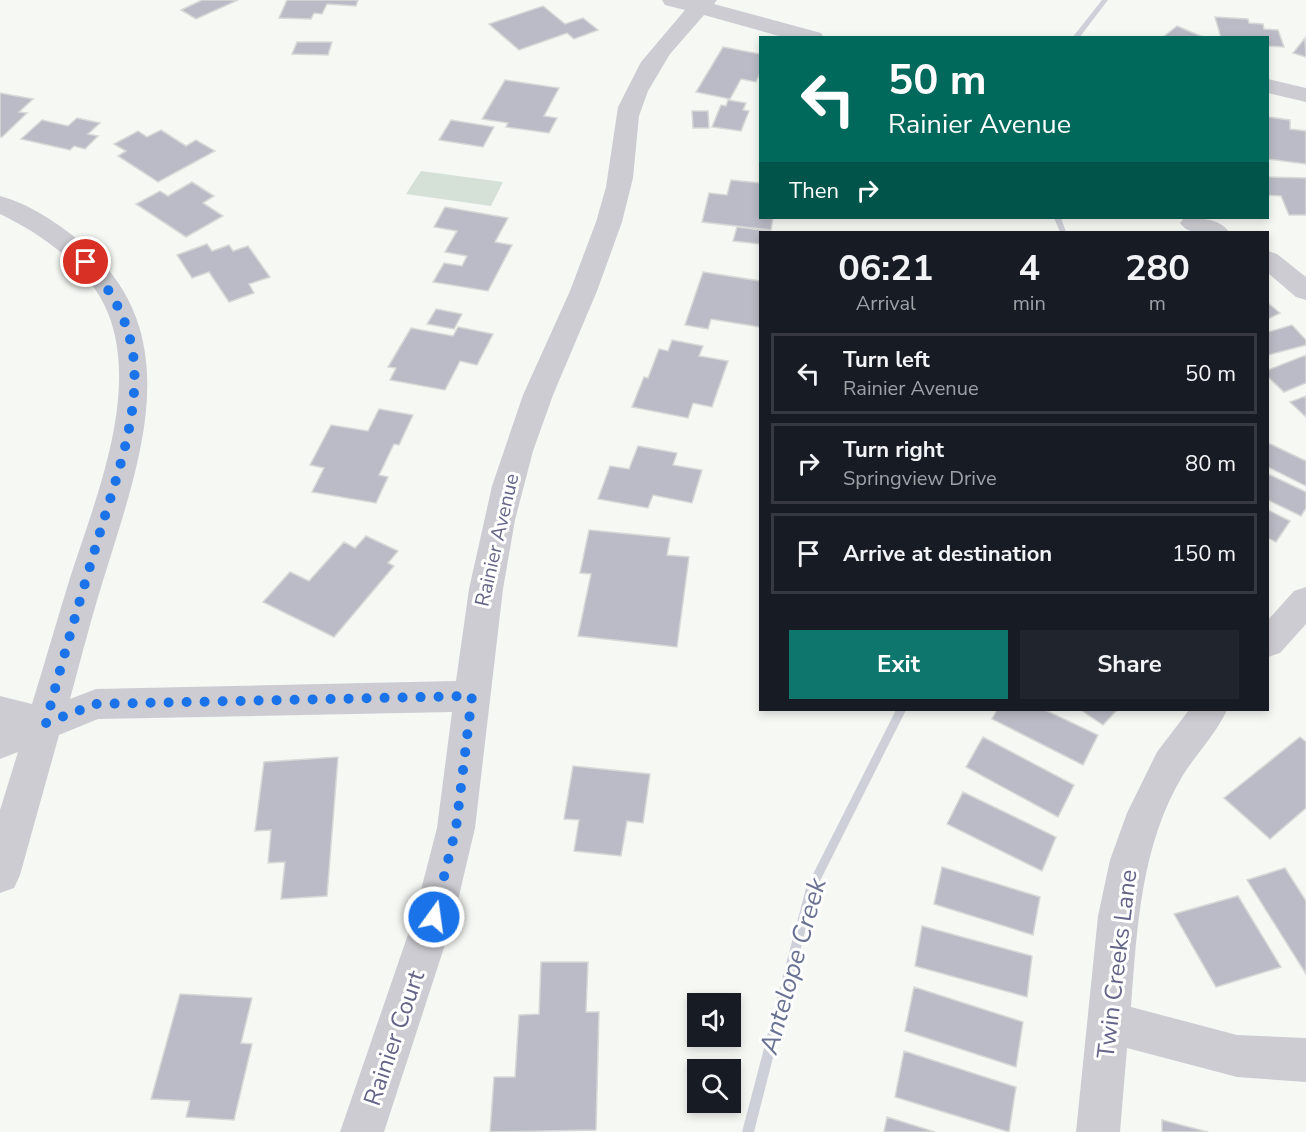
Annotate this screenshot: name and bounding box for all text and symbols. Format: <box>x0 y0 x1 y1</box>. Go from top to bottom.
text: 50 m <box>888 52 987 109</box>
icon: left <box>789 60 867 138</box>
text: Rainier Avenue <box>888 106 1071 143</box>
icon: right <box>851 174 884 207</box>
text: Then <box>789 176 839 206</box>
pin <box>60 236 111 287</box>
text: 06:21 <box>838 244 934 293</box>
text: 4 <box>1018 244 1040 293</box>
text: 280 <box>1125 244 1190 293</box>
icon: arrive <box>69 245 102 278</box>
text: Arrival <box>856 290 916 317</box>
text: min <box>1013 290 1046 317</box>
text: m <box>1149 290 1166 317</box>
text: Turn left <box>843 345 930 375</box>
icon: left <box>792 357 825 390</box>
text: 50 m <box>1185 359 1236 389</box>
text: Rainier Avenue <box>843 375 979 402</box>
text: Turn right <box>843 435 944 465</box>
icon: right <box>792 447 825 480</box>
text: 80 m <box>1185 449 1236 479</box>
text: Springview Drive <box>843 465 997 492</box>
street label: Rainier Avenue <box>469 471 525 609</box>
icon: arrive <box>792 537 825 570</box>
text: Arrive at destination <box>843 539 1052 569</box>
text: 150 m <box>1172 539 1236 569</box>
button: Exit <box>789 630 1008 699</box>
button: Share <box>1020 630 1239 699</box>
street label: Twin Creeks Lane <box>1090 868 1144 1060</box>
water label: Antelope Creek <box>751 873 835 1059</box>
position arrow <box>402 885 466 949</box>
street label: Rainier Court <box>356 966 432 1110</box>
map controls <box>687 993 741 1113</box>
button: sound <box>687 993 741 1047</box>
button: search <box>687 1059 741 1113</box>

